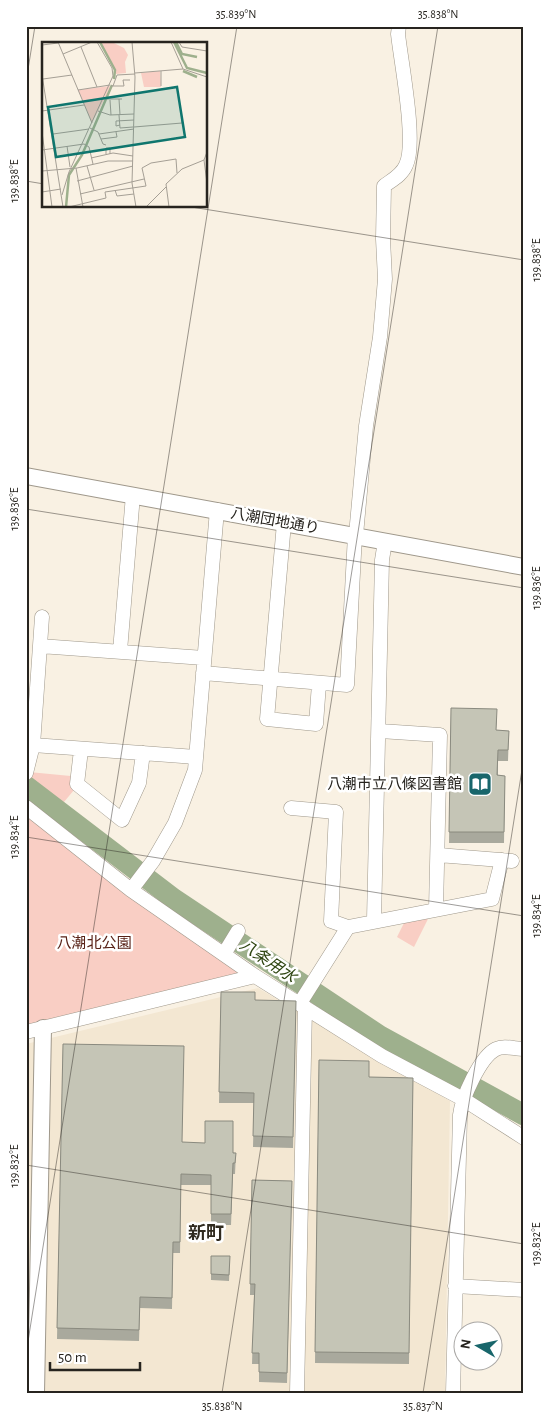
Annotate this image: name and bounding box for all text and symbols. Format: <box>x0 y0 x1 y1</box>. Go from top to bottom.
text: 35.839°N <box>216 8 256 20</box>
text: 35.838°N <box>418 8 458 20</box>
inset map <box>42 42 208 208</box>
text: 139.838°E <box>8 159 20 203</box>
text: 139.838°E <box>530 238 542 282</box>
text: 139.836°E <box>8 487 20 531</box>
street label: 八潮団地通り <box>229 505 321 536</box>
text: 139.836°E <box>530 566 542 610</box>
library icon: 八潮市立八條図書館 <box>467 771 493 797</box>
place label: 八潮市立八條図書館 <box>327 776 462 792</box>
text: 139.834°E <box>8 815 20 859</box>
text: 139.834°E <box>530 894 542 938</box>
park label: 八潮北公園 <box>56 934 132 951</box>
water label: 八条用水 <box>237 936 301 987</box>
text: 139.832°E <box>8 1144 20 1187</box>
text: 139.832°E <box>530 1222 542 1265</box>
district label: 新町 <box>188 1223 224 1243</box>
north arrow <box>452 1322 502 1372</box>
text: N <box>458 1338 474 1350</box>
scale bar <box>50 1339 140 1371</box>
text: 50 m <box>58 1350 87 1365</box>
text: 35.838°N <box>202 1400 242 1412</box>
text: 35.837°N <box>403 1400 443 1412</box>

